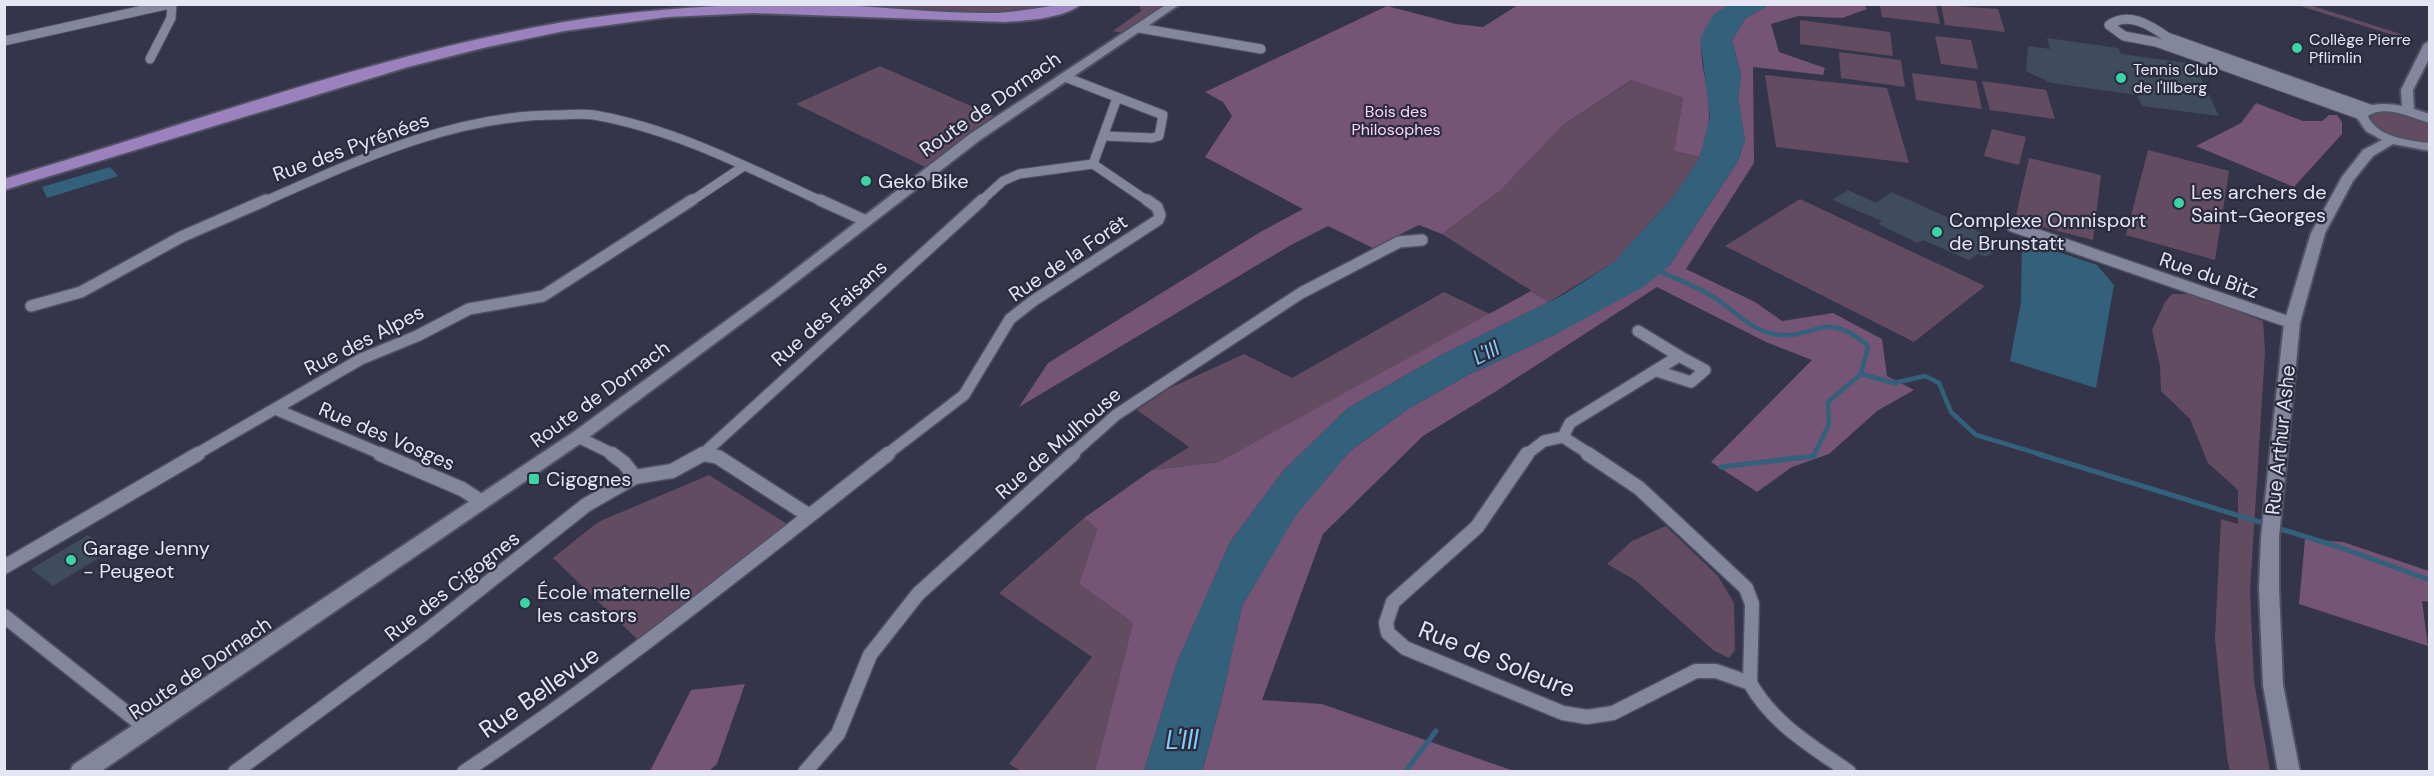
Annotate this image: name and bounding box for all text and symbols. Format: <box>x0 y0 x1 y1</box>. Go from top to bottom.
place label: Collège Pierre Pflimlin <box>2309 29 2411 68</box>
marker: Collège Pierre Pflimlin <box>2290 41 2304 55</box>
street label: Route de Dornach <box>914 46 1066 162</box>
place label: Tennis Club de l'Illberg <box>2133 59 2218 98</box>
marker: Tennis Club de l'Illberg <box>2114 71 2128 85</box>
park label: Bois des Philosophes <box>1351 101 1441 140</box>
street label: Rue des Pyrénées <box>269 107 433 187</box>
place label: Geko Bike <box>878 168 969 194</box>
marker: Geko Bike <box>859 174 873 188</box>
place label: Les archers de Saint-Georges <box>2191 179 2327 228</box>
marker: Les archers de Saint-Georges <box>2172 196 2186 210</box>
place label: Complexe Omnisport de Brunstatt <box>1949 207 2146 256</box>
street label: Rue de la Forêt <box>1004 209 1133 307</box>
marker: Complexe Omnisport de Brunstatt <box>1930 225 1944 239</box>
street label: Rue du Bitz <box>2156 246 2262 304</box>
street label: Rue des Faisans <box>766 254 892 372</box>
street label: Rue des Alpes <box>300 299 428 381</box>
water label: L'Ill <box>1468 334 1505 372</box>
street label: Route de Dornach <box>525 335 675 453</box>
street label: Rue Arthur Ashe <box>2259 364 2301 516</box>
street label: Rue de Mulhouse <box>990 381 1126 505</box>
street label: Rue des Vosges <box>315 396 459 476</box>
place label: Cigognes <box>546 466 631 492</box>
marker: Cigognes <box>527 472 541 486</box>
street label: Rue des Cigognes <box>379 525 525 647</box>
place label: Garage Jenny - Peugeot <box>83 535 210 584</box>
marker: Garage Jenny - Peugeot <box>64 553 78 567</box>
place label: École maternelle les castors <box>537 579 691 628</box>
marker: École maternelle les castors <box>518 596 532 610</box>
street label: Route de Dornach <box>124 611 276 725</box>
street label: Rue de Soleure <box>1414 614 1580 704</box>
street label: Rue Bellevue <box>473 639 605 745</box>
water label: L'Ill <box>1165 723 1200 757</box>

